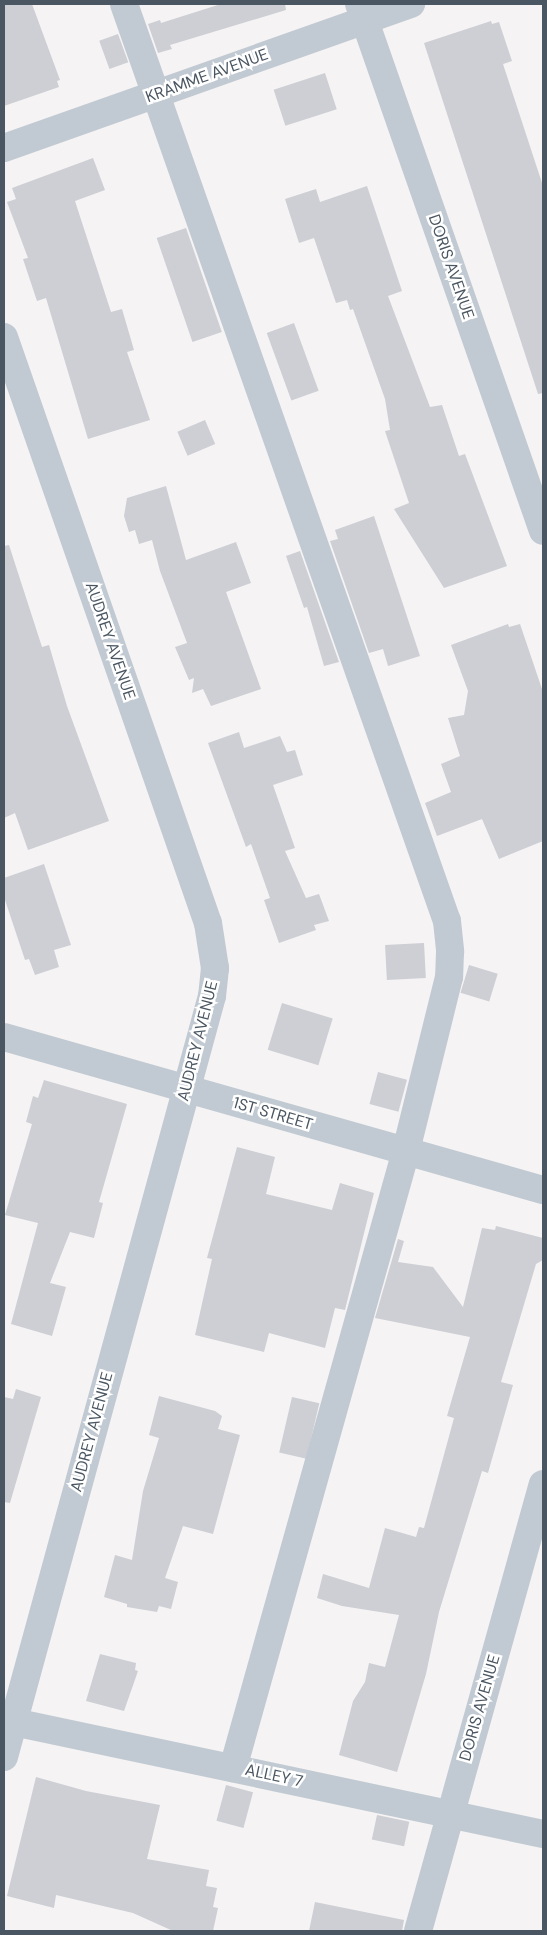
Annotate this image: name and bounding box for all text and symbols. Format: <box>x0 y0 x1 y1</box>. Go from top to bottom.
street label: KRAMME AVENUE <box>143 45 271 107</box>
street label: DORIS AVENUE <box>424 212 478 322</box>
street label: AUDREY AVENUE <box>81 580 139 702</box>
street label: AUDREY AVENUE <box>174 979 222 1103</box>
street label: 1ST STREET <box>231 1094 315 1134</box>
street label: AUDREY AVENUE <box>67 1370 117 1494</box>
street label: DORIS AVENUE <box>456 1653 504 1763</box>
street label: ALLEY 7 <box>243 1761 305 1791</box>

